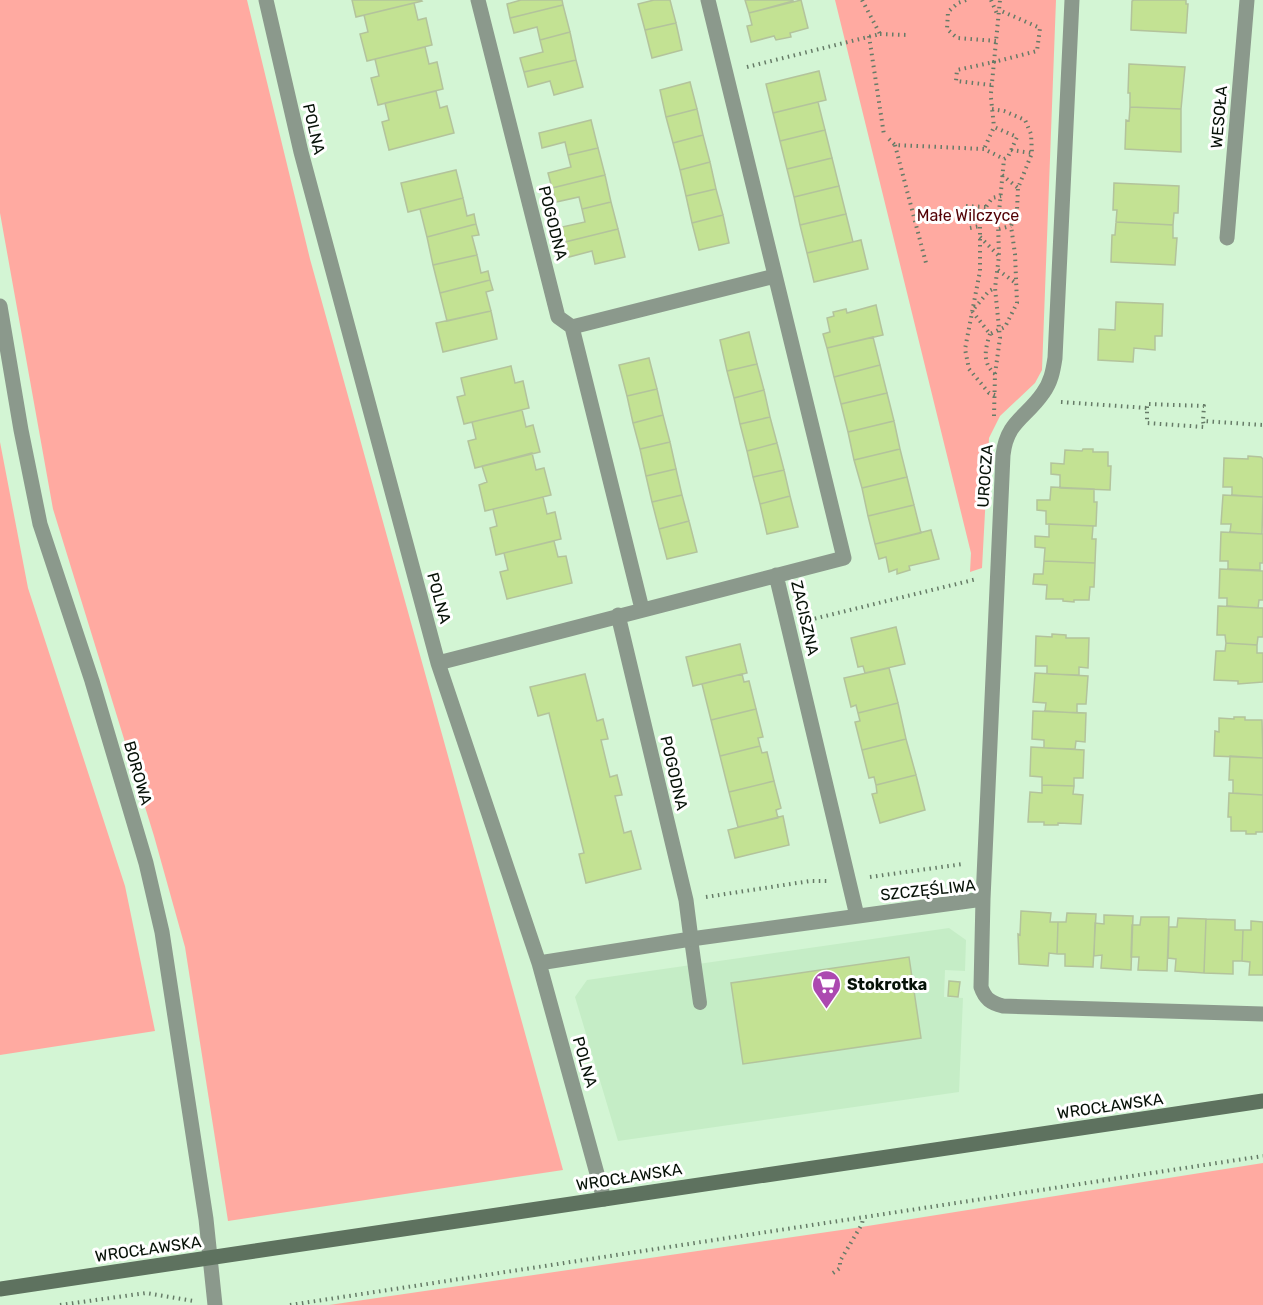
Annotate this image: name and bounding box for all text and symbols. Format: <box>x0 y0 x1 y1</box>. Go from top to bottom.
street label: WESOŁA <box>1207 84 1231 149</box>
street label: POLNA <box>299 102 329 157</box>
street label: POGODNA <box>535 184 571 262</box>
park label: Małe Wilczyce <box>917 206 1019 225</box>
street label: UROCZA <box>973 443 997 508</box>
street label: POLNA <box>423 570 455 626</box>
street label: ZACISZNA <box>787 579 823 658</box>
street label: POGODNA <box>656 734 692 812</box>
street label: BOROWA <box>120 739 156 808</box>
street label: SZCZĘŚLIWA <box>879 875 977 905</box>
supermarket icon: Stokrotka <box>810 968 842 1010</box>
place label: Stokrotka <box>847 975 927 994</box>
street label: POLNA <box>569 1034 601 1090</box>
street label: WROCŁAWSKA <box>1056 1089 1165 1123</box>
street label: WROCŁAWSKA <box>575 1159 684 1195</box>
street label: WROCŁAWSKA <box>94 1232 203 1266</box>

